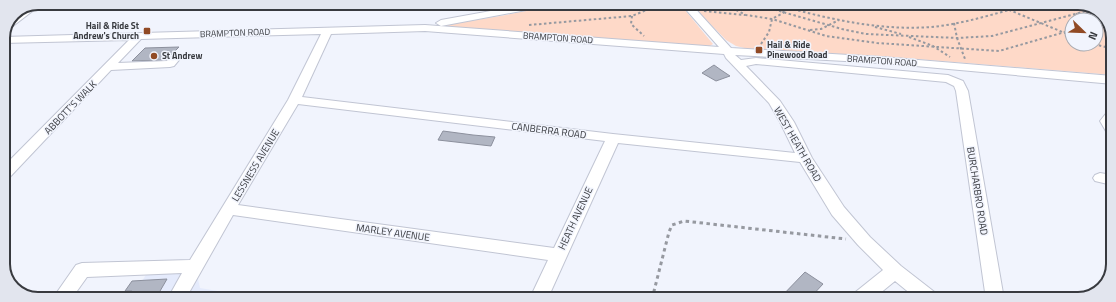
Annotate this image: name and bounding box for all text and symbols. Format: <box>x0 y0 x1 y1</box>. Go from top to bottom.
north arrow <box>1064 12 1104 52</box>
place label: Hail & Ride St Andrew's Church <box>73 19 140 42</box>
street label: BRAMPTON ROAD <box>200 25 271 40</box>
marker: Hail & Ride St Andrew's Church <box>142 26 152 36</box>
street label: BRAMPTON ROAD <box>522 29 594 46</box>
text: N <box>1084 29 1102 43</box>
place label: Hail & Ride Pinewood Road <box>767 38 828 61</box>
marker: Hail & Ride Pinewood Road <box>754 45 764 55</box>
place label: St Andrew <box>162 49 202 62</box>
marker: St Andrew <box>149 51 159 61</box>
street label: BRAMPTON ROAD <box>846 52 918 69</box>
street label: ABBOTT'S WALK <box>41 77 100 138</box>
street label: WEST HEATH ROAD <box>770 104 825 184</box>
street label: CANBERRA ROAD <box>511 118 587 143</box>
street label: LESSNESS AVENUE <box>228 126 283 204</box>
street label: BURCHARBRO ROAD <box>963 146 992 236</box>
street label: HEATH AVENUE <box>554 184 597 252</box>
street label: MARLEY AVENUE <box>355 220 431 245</box>

